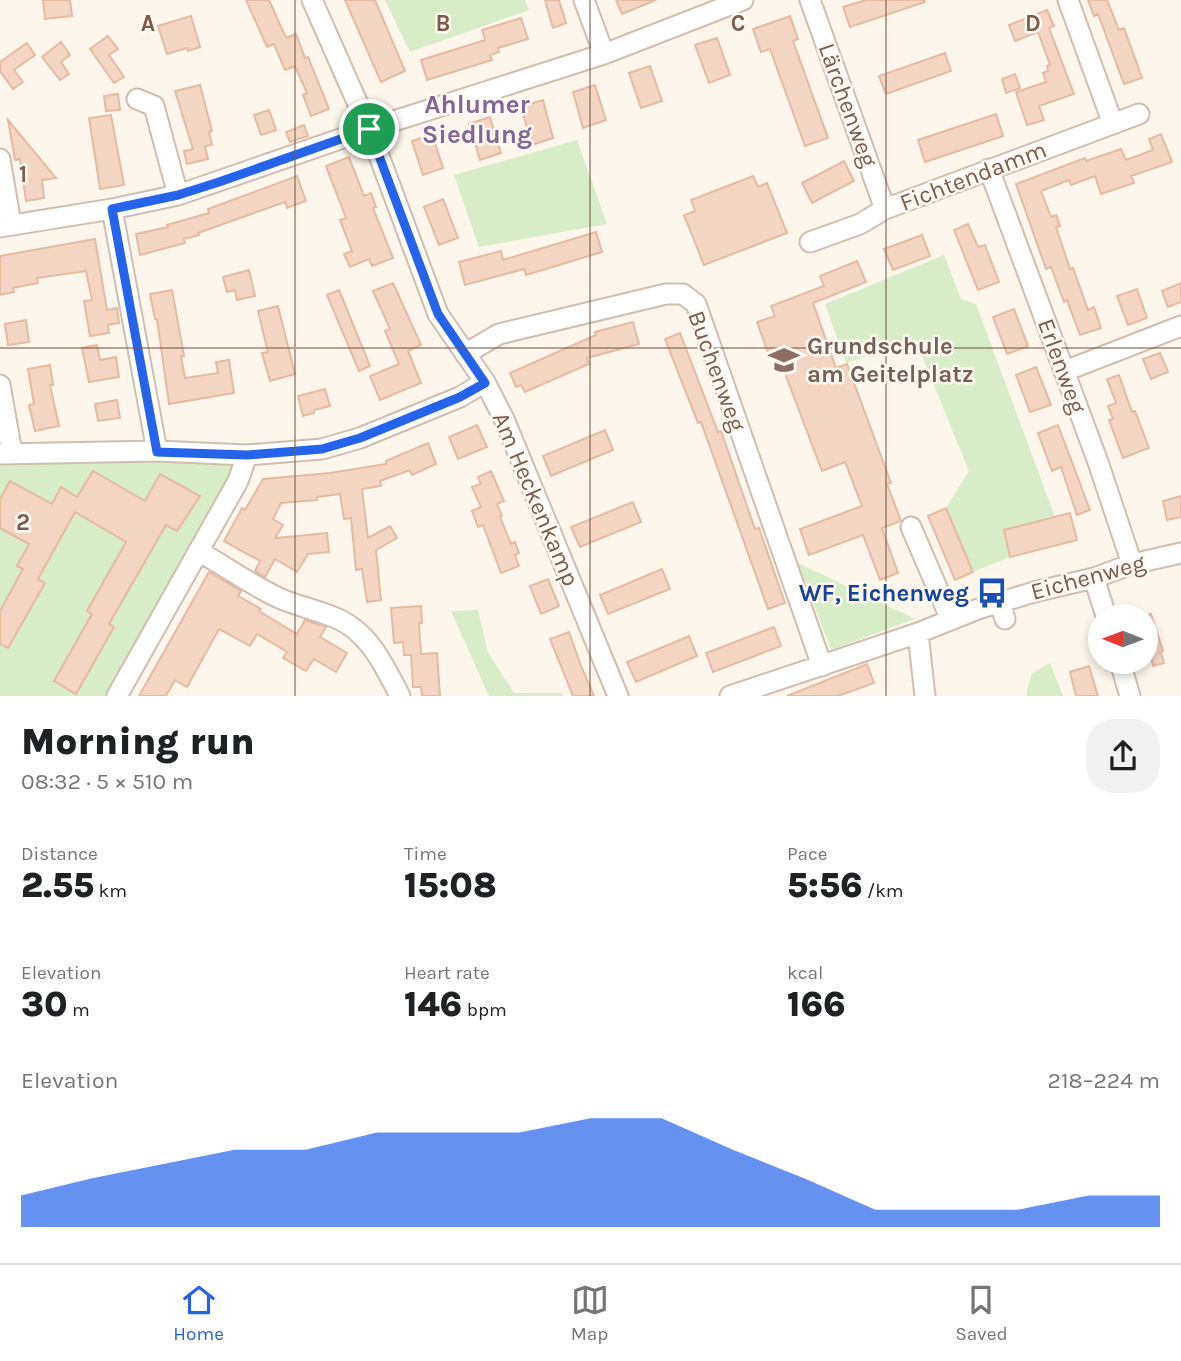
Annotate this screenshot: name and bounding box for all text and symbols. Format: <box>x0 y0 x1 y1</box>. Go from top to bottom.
text: A <box>141 10 155 37</box>
text: B <box>436 10 450 37</box>
text: C <box>731 10 745 37</box>
text: D <box>1025 10 1041 37</box>
street label: Lärchenweg <box>813 39 884 171</box>
district label: Ahlumer Siedlung <box>422 89 532 150</box>
pin <box>339 99 399 159</box>
icon: arrive <box>350 110 388 148</box>
street label: Fichtendamm <box>896 135 1050 217</box>
text: 1 <box>19 161 27 188</box>
street label: Buchenweg <box>682 307 752 436</box>
street label: Erlenweg <box>1032 315 1092 418</box>
place label: Grundschule am Geitelplatz <box>807 332 974 388</box>
school or university icon: Grundschule am Geitelplatz <box>767 343 801 377</box>
street label: Am Heckenkamp <box>487 408 585 590</box>
text: 2 <box>16 509 30 536</box>
street label: Eichenweg <box>1028 548 1149 606</box>
bus stop icon: WF, Eichenweg <box>975 576 1009 610</box>
place label: WF, Eichenweg <box>799 579 969 607</box>
north arrow <box>1088 604 1158 674</box>
map controls <box>1088 604 1158 674</box>
text: Morning run <box>21 719 255 764</box>
button: share <box>1086 719 1160 793</box>
text: 08:32 · 5 × 510 m <box>21 768 193 795</box>
text: Distance <box>21 843 98 865</box>
text: Time <box>404 843 447 865</box>
text: Pace <box>787 843 828 865</box>
text: 2.55 <box>21 865 94 906</box>
text: 15:08 <box>404 865 497 906</box>
text: 5:56 <box>787 865 862 906</box>
text: km <box>94 880 127 902</box>
text: /km <box>862 880 904 902</box>
text: Elevation <box>21 962 101 984</box>
text: Heart rate <box>404 962 490 984</box>
text: kcal <box>787 962 823 984</box>
text: 30 <box>21 984 68 1025</box>
text: 146 <box>404 984 462 1025</box>
text: 166 <box>787 984 845 1025</box>
text: m <box>68 999 90 1021</box>
text: bpm <box>462 999 507 1021</box>
text: Elevation <box>21 1067 118 1094</box>
text: 218–224 m <box>1048 1067 1160 1094</box>
tab: Home <box>173 1281 224 1345</box>
tab: Map <box>571 1281 609 1345</box>
tab: Saved <box>955 1281 1008 1345</box>

